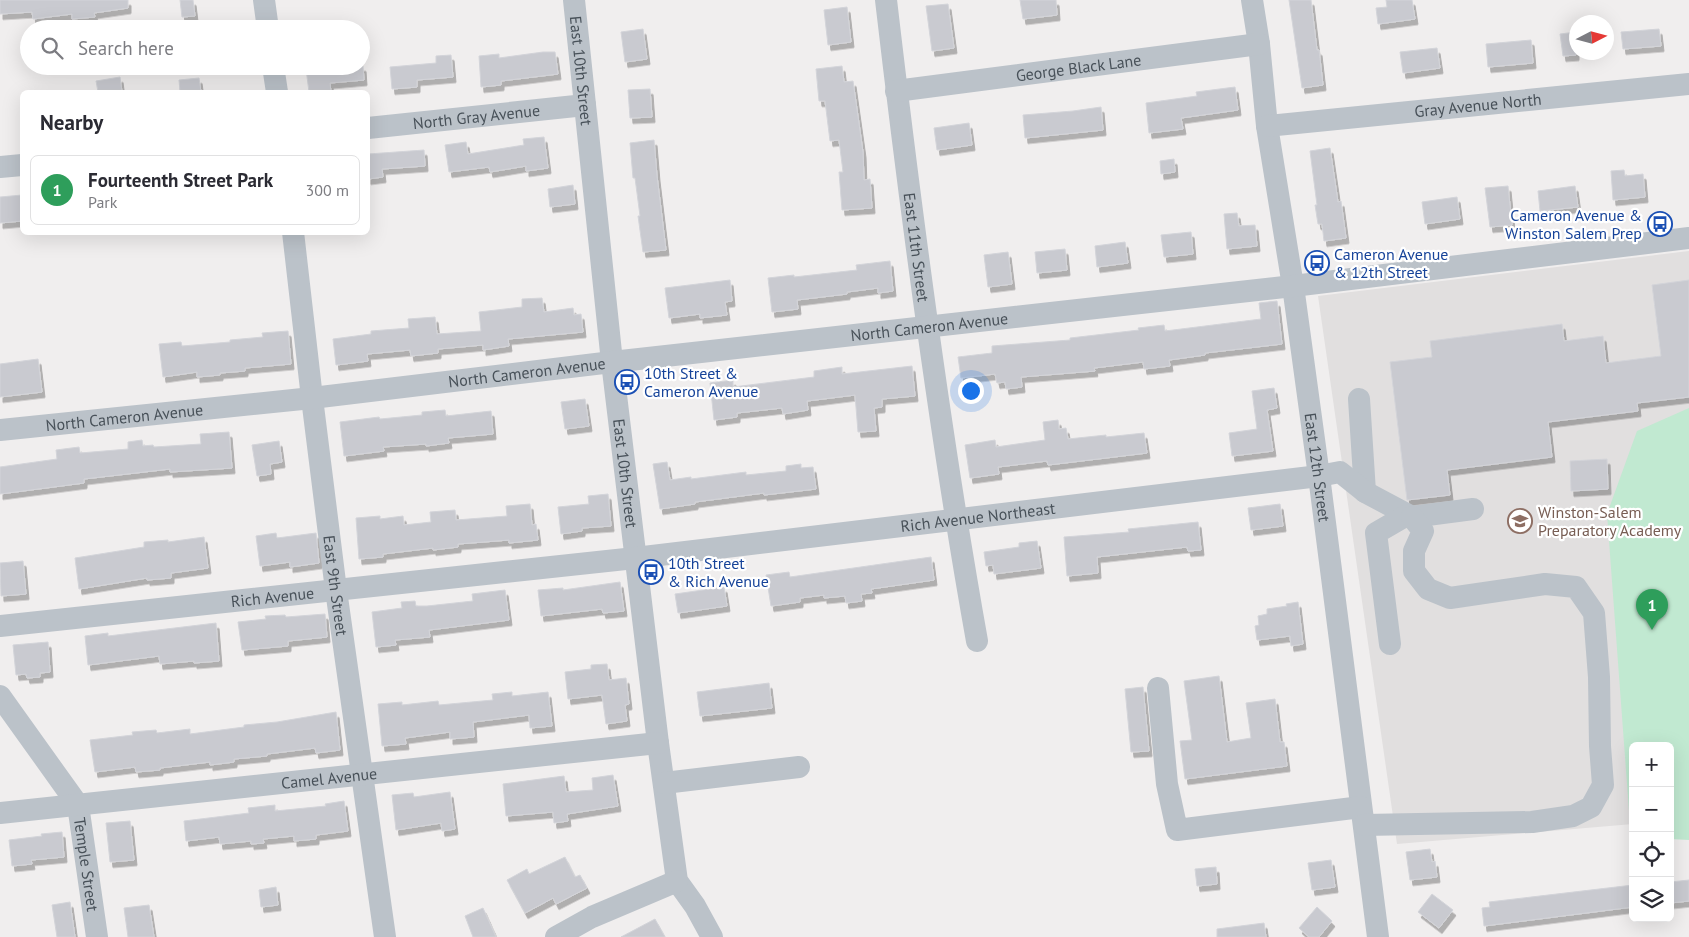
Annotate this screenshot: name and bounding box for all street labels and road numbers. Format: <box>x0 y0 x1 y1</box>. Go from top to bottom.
street label: East 10th Street <box>566 15 597 127</box>
street label: George Black Lane <box>1015 49 1142 85</box>
street label: Gray Avenue North <box>1413 89 1542 121</box>
street label: North Gray Avenue <box>412 100 541 133</box>
street label: East 11th Street <box>900 191 934 303</box>
street label: North Cameron Avenue <box>849 308 1009 345</box>
street label: North Cameron Avenue <box>447 353 607 392</box>
street label: North Cameron Avenue <box>45 399 204 435</box>
street label: East 12th Street <box>1300 411 1335 524</box>
street label: East 10th Street <box>609 417 642 529</box>
street label: Rich Avenue Northeast <box>899 498 1057 536</box>
street label: East 9th Street <box>319 534 352 637</box>
street label: Rich Avenue <box>230 582 315 611</box>
street label: Camel Avenue <box>280 763 378 793</box>
street label: Temple Street <box>70 816 103 913</box>

